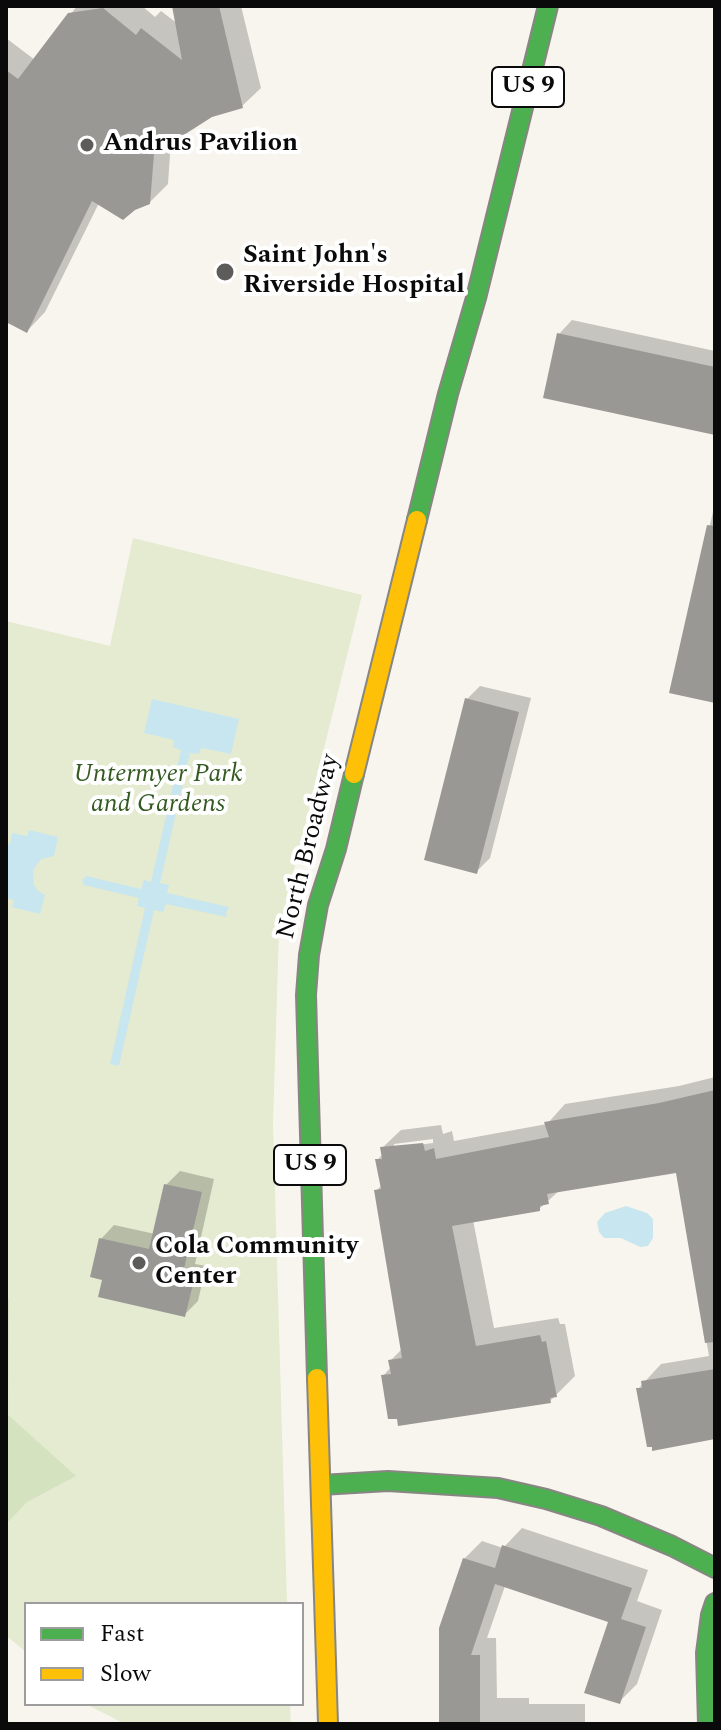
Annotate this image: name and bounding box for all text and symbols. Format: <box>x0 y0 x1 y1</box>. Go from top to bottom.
road number: US 9 <box>492 67 564 107</box>
place label: Andrus Pavilion <box>103 129 298 161</box>
marker: Andrus Pavilion <box>78 136 96 154</box>
place label: Saint John's Riverside Hospital <box>243 241 465 302</box>
marker: Saint John's Riverside Hospital <box>214 261 236 283</box>
street label: North Broadway <box>272 751 348 943</box>
park label: Untermyer Park and Gardens <box>73 760 243 822</box>
road number: US 9 <box>274 1145 346 1185</box>
place label: Cola Community Center <box>155 1232 358 1294</box>
marker: Cola Community Center <box>130 1254 148 1272</box>
legend <box>24 1602 304 1706</box>
text: Fast <box>100 1616 145 1652</box>
text: Slow <box>100 1656 151 1692</box>

